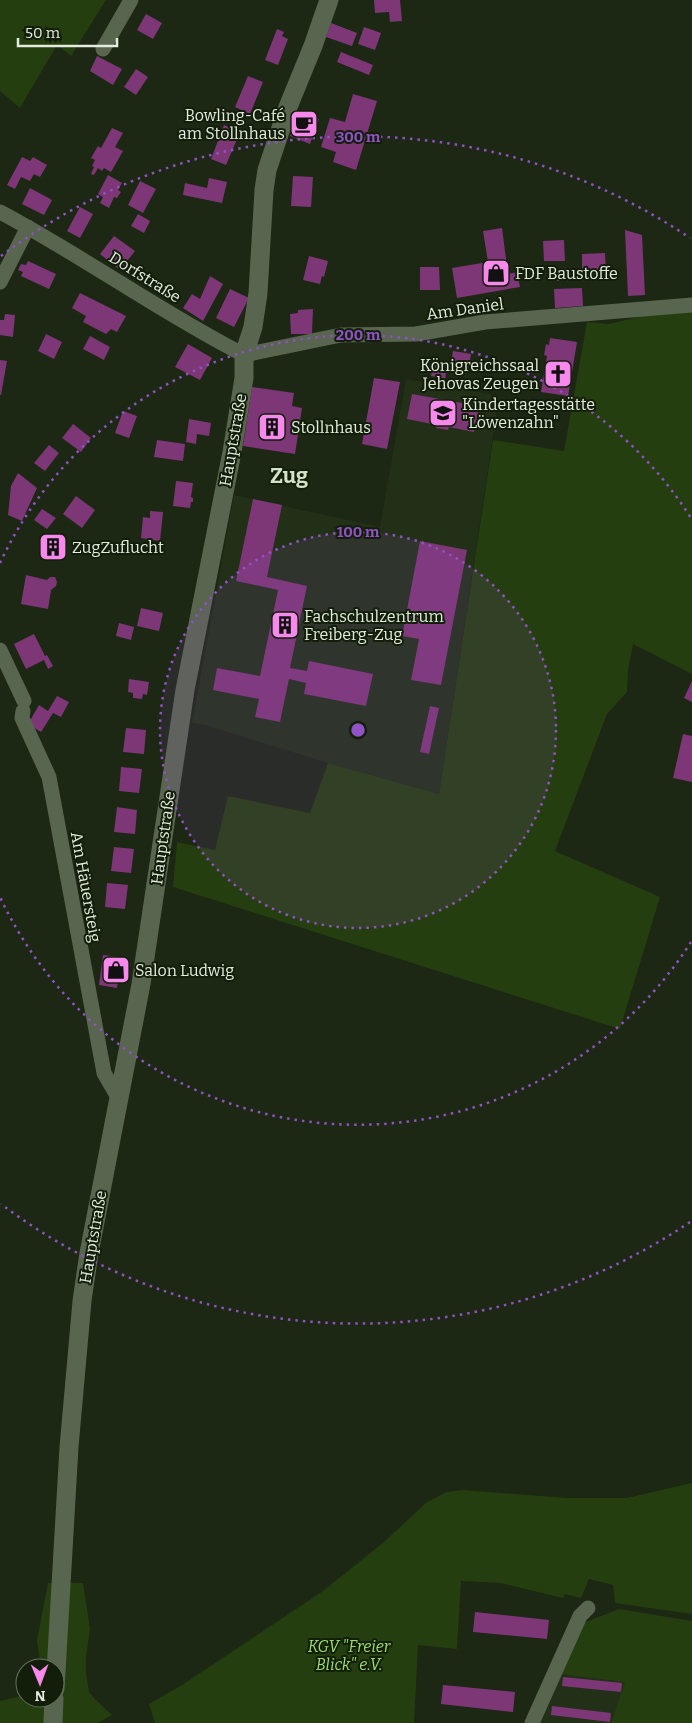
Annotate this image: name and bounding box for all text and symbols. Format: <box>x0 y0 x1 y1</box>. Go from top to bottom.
scale bar <box>18 15 116 47</box>
text: 50 m <box>25 24 61 42</box>
place label: Bowling-Café am Stollnhaus <box>178 106 285 143</box>
cafe icon: Bowling-Café am Stollnhaus <box>289 109 319 139</box>
text: 300 m <box>336 128 381 146</box>
street label: Dorfstraße <box>106 248 184 306</box>
shop icon: FDF Baustoffe <box>481 258 511 288</box>
place label: FDF Baustoffe <box>515 264 618 283</box>
street label: Am Daniel <box>425 294 505 324</box>
text: 200 m <box>336 326 381 344</box>
place label: Königreichssaal Jehovas Zeugen <box>420 356 539 393</box>
church icon: Königreichssaal Jehovas Zeugen <box>543 359 573 389</box>
street label: Hauptstraße <box>215 392 251 488</box>
place label: Kindertagesstätte "Löwenzahn" <box>462 395 595 432</box>
school or university icon: Kindertagesstätte "Löwenzahn" <box>428 398 458 428</box>
building icon: Stollnhaus <box>257 412 287 442</box>
place label: Stollnhaus <box>291 418 371 437</box>
district label: Zug <box>270 463 308 489</box>
text: 100 m <box>337 523 380 541</box>
building icon: ZugZuflucht <box>38 532 68 562</box>
place label: ZugZuflucht <box>72 538 164 557</box>
place label: Fachschulzentrum Freiberg-Zug <box>304 607 444 644</box>
building icon: Fachschulzentrum Freiberg-Zug <box>270 610 300 640</box>
centre of rings <box>349 721 367 739</box>
street label: Hauptstraße <box>147 790 179 886</box>
street label: Am Häuersteig <box>67 830 105 944</box>
shop icon: Salon Ludwig <box>101 955 131 985</box>
place label: Salon Ludwig <box>135 961 234 980</box>
street label: Hauptstraße <box>75 1189 111 1285</box>
park label: KGV "Freier Blick" e.V. <box>308 1637 392 1674</box>
north arrow <box>15 1658 65 1708</box>
text: N <box>34 1687 46 1704</box>

